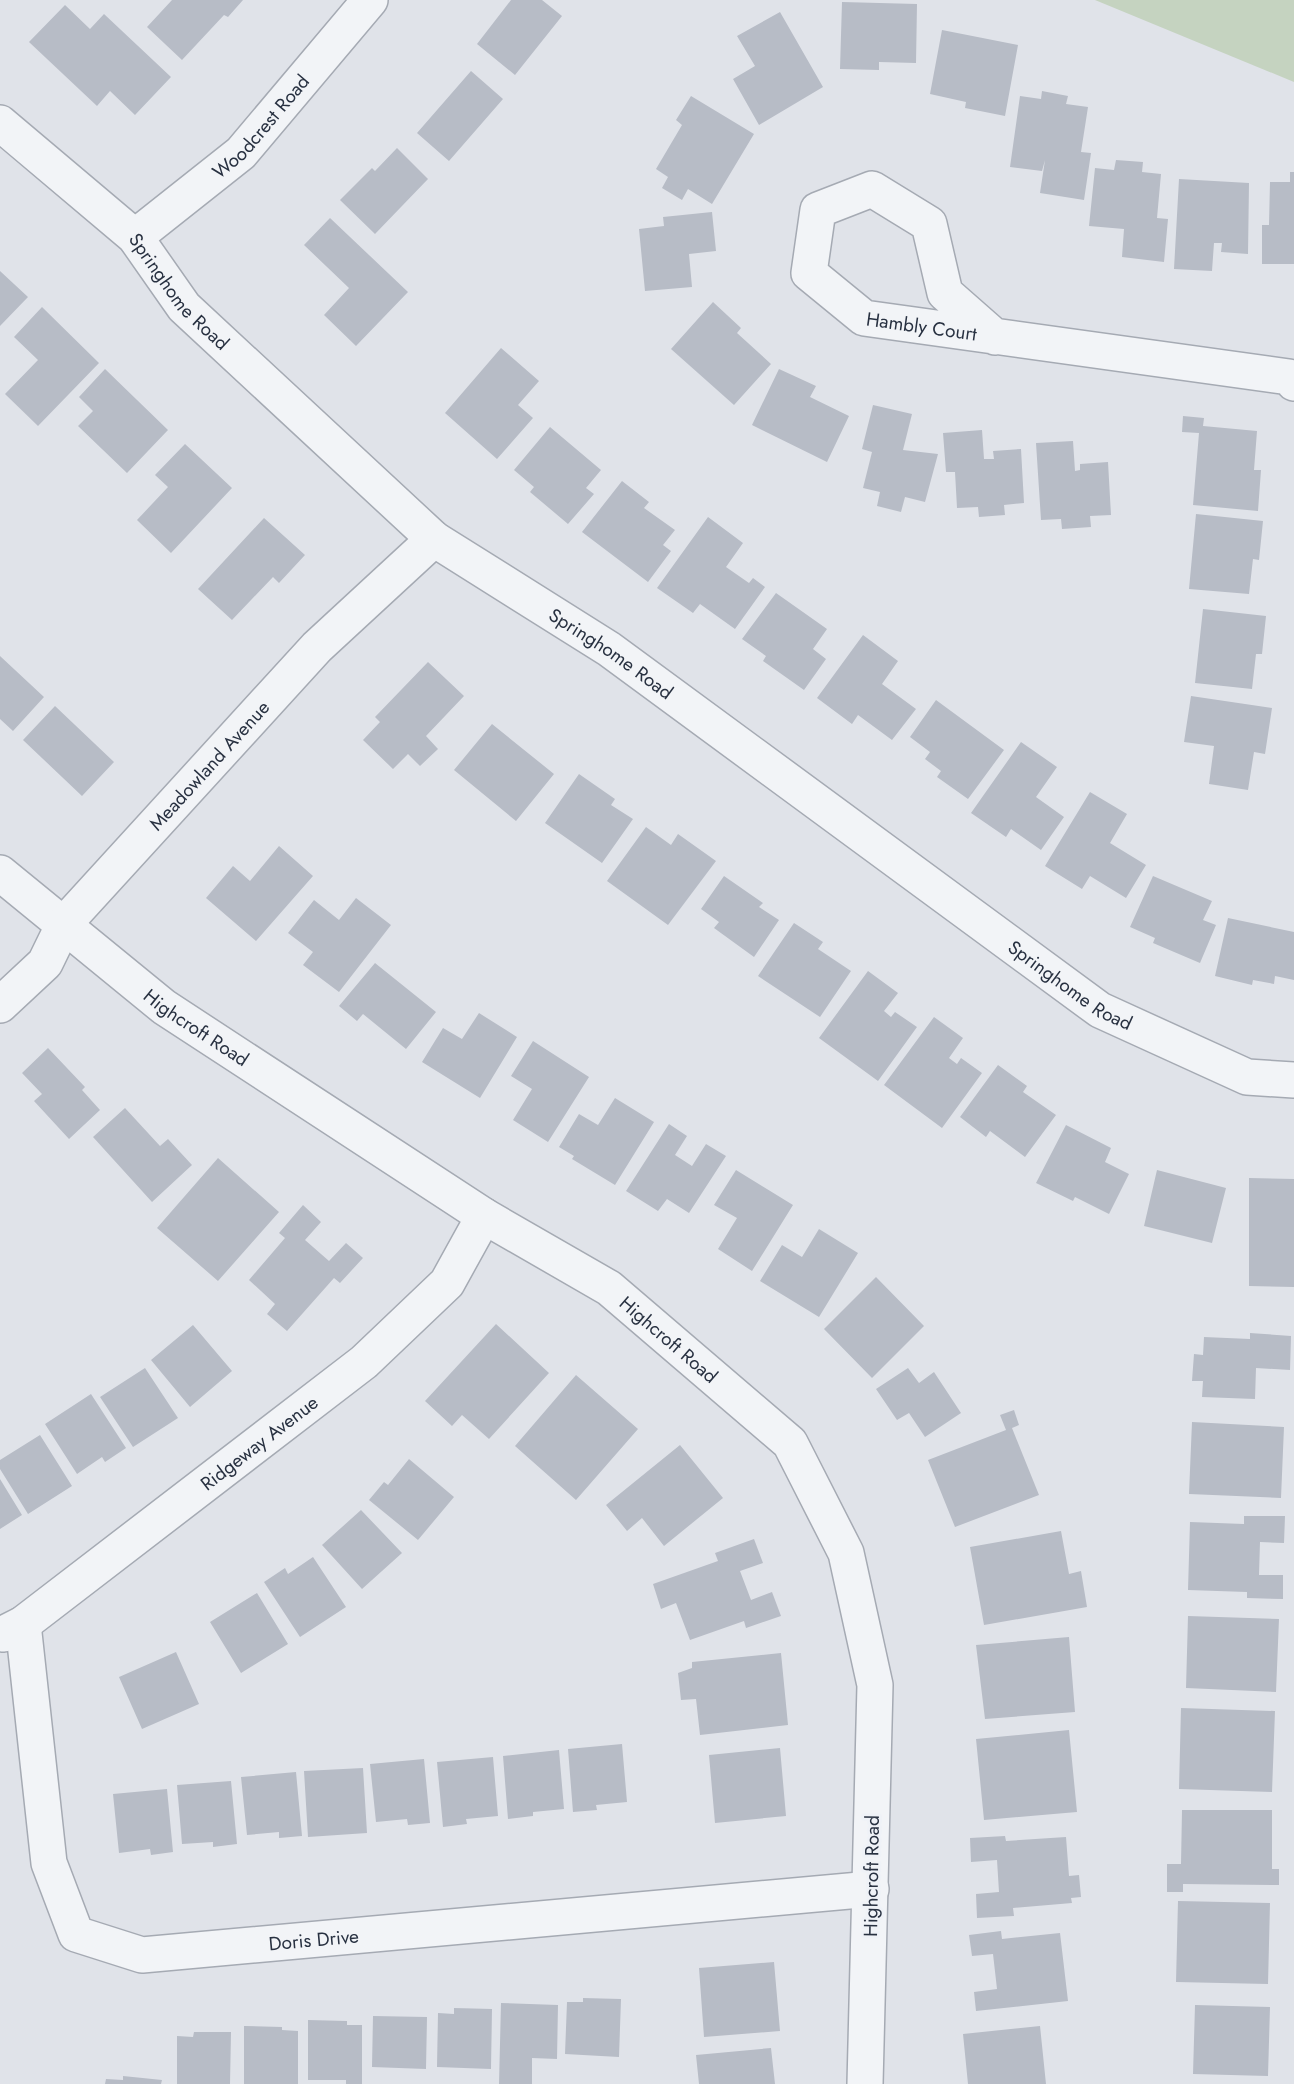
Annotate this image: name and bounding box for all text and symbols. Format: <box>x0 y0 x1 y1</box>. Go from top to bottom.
street label: Woodcrest Road <box>206 69 316 185</box>
street label: Springhome Road <box>122 228 235 356</box>
street label: Hambly Court <box>864 305 979 348</box>
street label: Springhome Road <box>544 602 679 706</box>
street label: Meadowland Avenue <box>143 694 276 836</box>
street label: Springhome Road <box>1002 934 1137 1037</box>
street label: Highcroft Road <box>138 983 254 1073</box>
street label: Highcroft Road <box>613 1290 724 1389</box>
street label: Ridgeway Avenue <box>195 1389 324 1497</box>
street label: Highcroft Road <box>857 1815 886 1937</box>
street label: Doris Drive <box>267 1922 360 1957</box>

